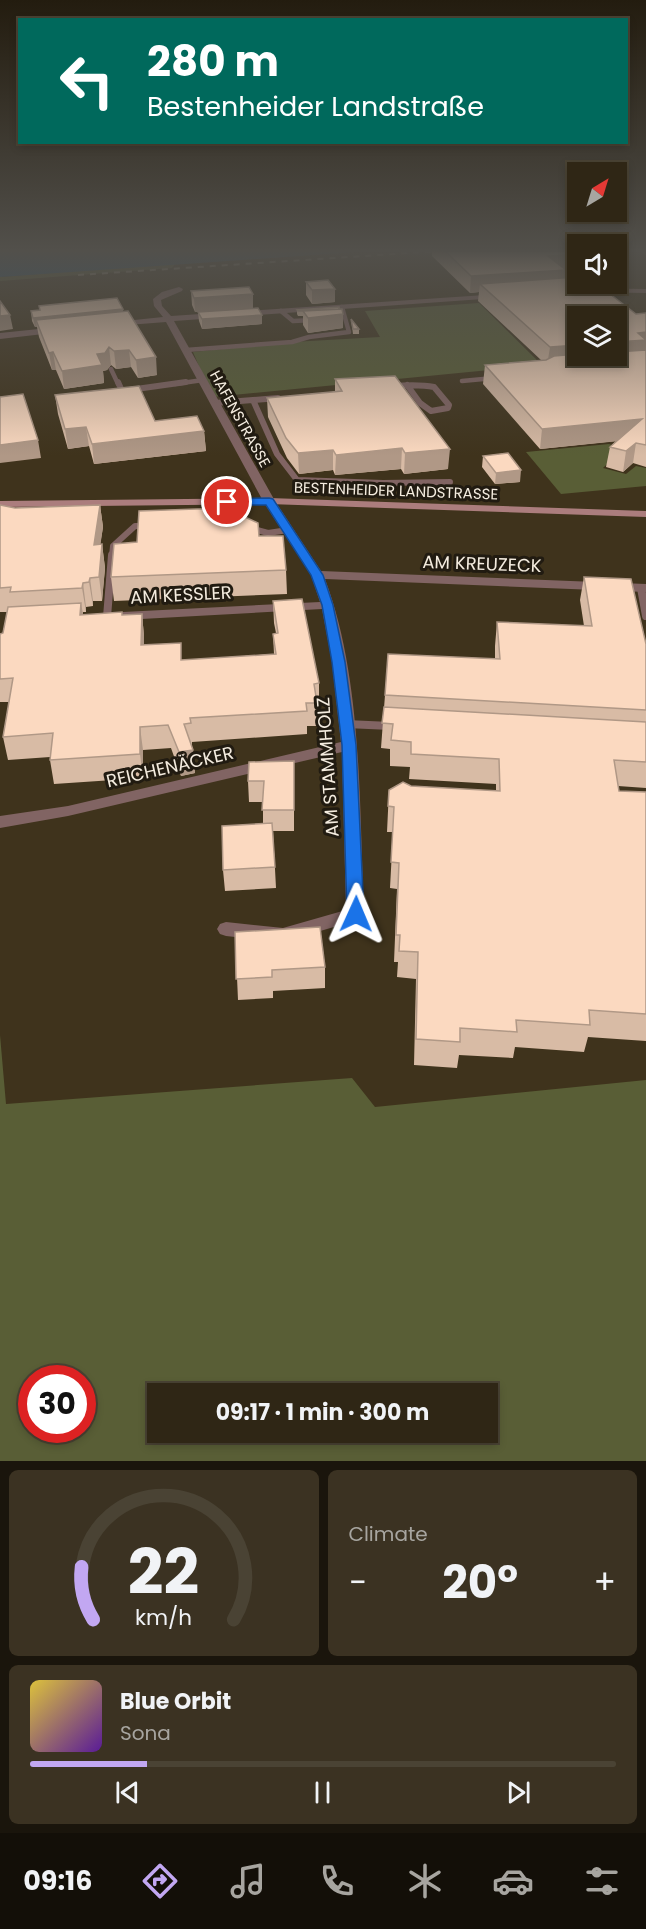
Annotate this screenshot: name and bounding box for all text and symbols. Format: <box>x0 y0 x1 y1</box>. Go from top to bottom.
text: 280 m <box>147 32 279 91</box>
icon: left <box>48 42 126 120</box>
text: Bestenheider Landstraße <box>147 88 484 125</box>
north arrow <box>567 162 627 222</box>
map controls <box>567 162 627 366</box>
button: sound <box>567 234 627 294</box>
button: layers <box>567 306 627 366</box>
street label: HAFENSTRASSE <box>205 367 276 471</box>
pin <box>201 476 252 527</box>
street label: BESTENHEIDER LANDSTRASSE <box>293 476 499 505</box>
icon: arrive <box>210 485 243 518</box>
street label: AM KREUZECK <box>422 549 542 578</box>
street label: AM KESSLER <box>130 579 232 610</box>
street label: AM STAMMHOLZ <box>310 696 345 838</box>
street label: REICHENÄCKER <box>104 740 236 793</box>
position arrow <box>324 882 388 946</box>
speed limit sign: 30 <box>18 1365 96 1443</box>
text: 09:17 · 1 min · 300 m <box>216 1397 429 1428</box>
text: Climate <box>349 1520 428 1548</box>
text: 22 <box>128 1528 199 1616</box>
text: 20° <box>442 1551 518 1614</box>
text: − <box>349 1559 367 1606</box>
text: + <box>593 1559 616 1606</box>
text: km/h <box>135 1602 192 1633</box>
text: Blue Orbit <box>120 1686 231 1717</box>
text: Sona <box>120 1719 171 1747</box>
icon: previous <box>111 1776 144 1809</box>
icon: pause <box>306 1776 339 1809</box>
icon: next <box>502 1776 535 1809</box>
icon: directions <box>139 1860 181 1902</box>
icon: music <box>227 1860 269 1902</box>
icon: phone <box>316 1860 358 1902</box>
icon: climate <box>404 1860 446 1902</box>
icon: car <box>492 1860 534 1902</box>
icon: filters <box>581 1860 623 1902</box>
text: 09:16 <box>23 1862 92 1899</box>

